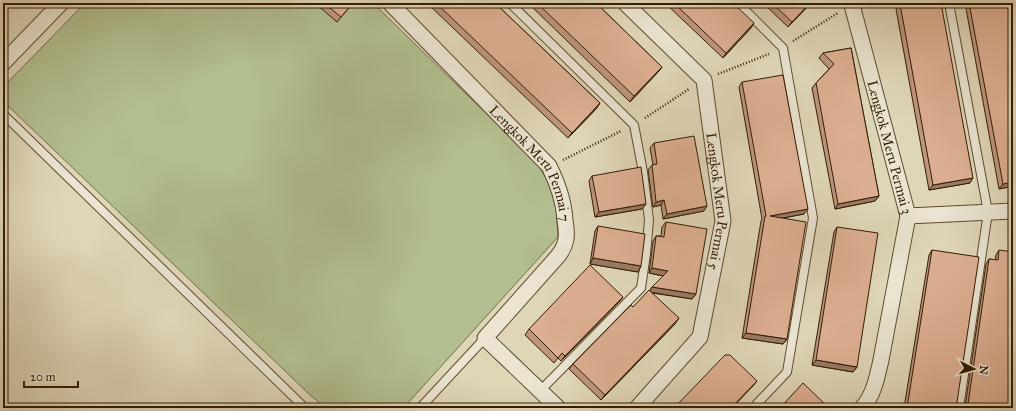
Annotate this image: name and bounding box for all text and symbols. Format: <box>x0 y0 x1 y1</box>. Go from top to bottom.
street label: Lengkok Meru Permai 3 <box>863 78 915 216</box>
street label: Lengkok Meru Permai 7 <box>485 102 573 222</box>
street label: Lengkok Meru Permai 5 <box>702 132 731 272</box>
north arrow <box>954 349 994 389</box>
scale bar <box>24 363 78 389</box>
text: N <box>976 365 990 376</box>
text: 20 m <box>30 370 56 384</box>

